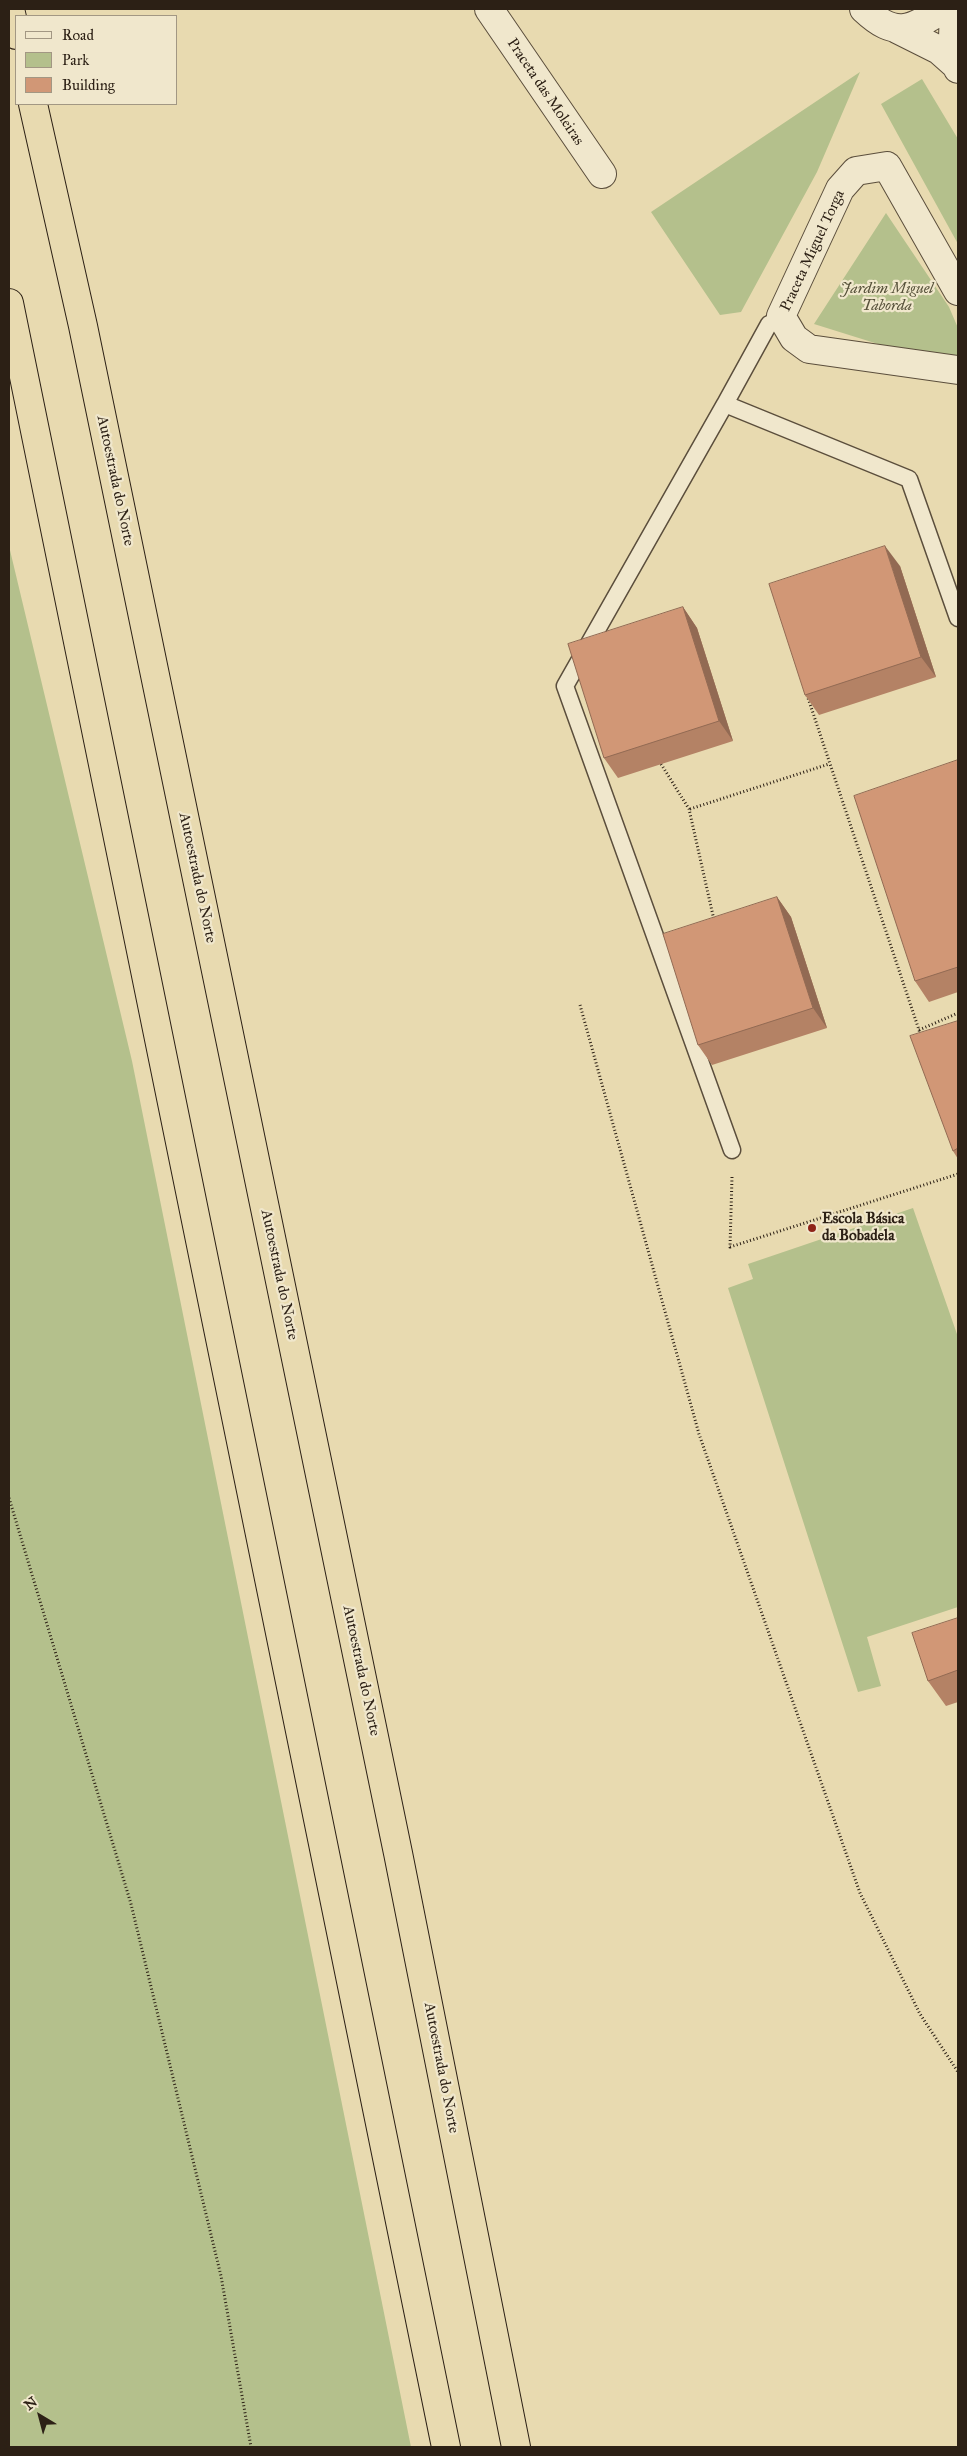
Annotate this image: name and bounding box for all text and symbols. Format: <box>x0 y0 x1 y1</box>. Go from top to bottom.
legend <box>15 15 178 105</box>
text: Road <box>62 26 94 44</box>
street label: Praceta das Moleiras <box>503 35 587 149</box>
text: Park <box>62 51 89 69</box>
text: Building <box>62 76 115 94</box>
street label: Praceta Miguel Torga <box>777 187 849 315</box>
park label: Jardim Miguel Taborda <box>841 280 933 315</box>
street label: Autoestrada do Norte <box>92 414 138 548</box>
street label: Autoestrada do Norte <box>174 811 220 945</box>
street label: Autoestrada do Norte <box>256 1208 302 1342</box>
place label: Escola Básica da Bobadela <box>822 1210 904 1245</box>
marker: Escola Básica da Bobadela <box>806 1222 818 1234</box>
street label: Autoestrada do Norte <box>338 1604 384 1738</box>
street label: Autoestrada do Norte <box>420 2001 462 2135</box>
north arrow <box>15 2391 65 2441</box>
text: N <box>21 2393 41 2414</box>

